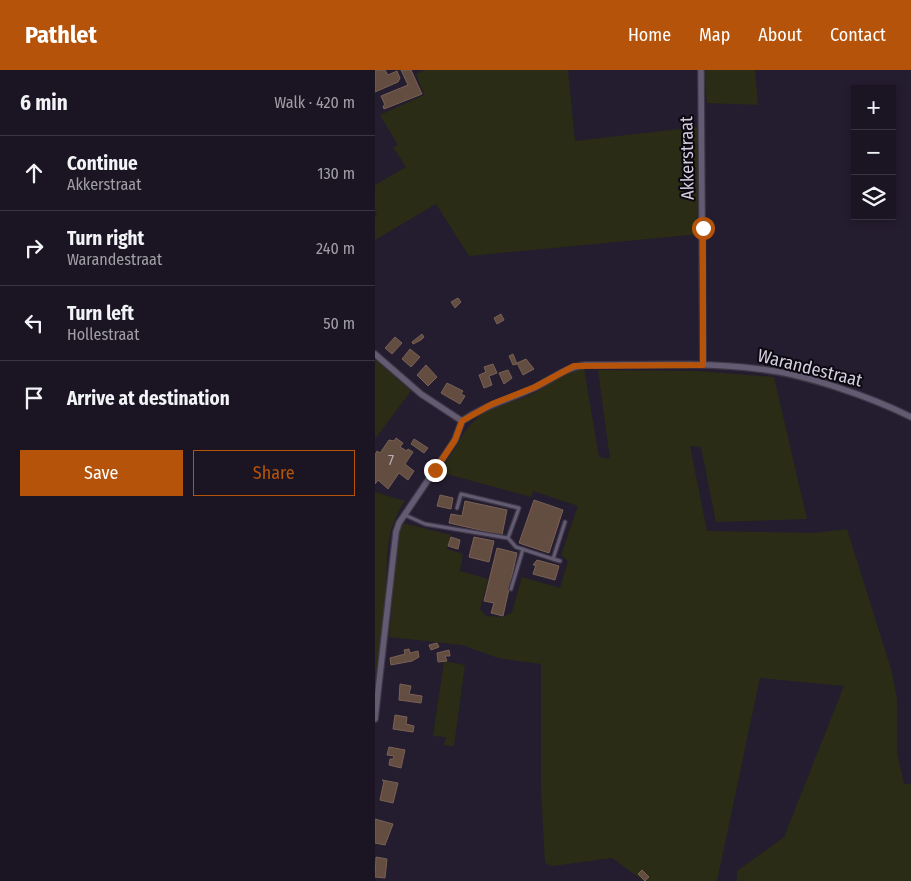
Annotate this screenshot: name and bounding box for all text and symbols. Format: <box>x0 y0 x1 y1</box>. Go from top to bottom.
text: Pathlet <box>25 21 97 49</box>
text: Home <box>628 24 671 46</box>
text: Map <box>699 24 730 46</box>
text: About <box>758 24 802 46</box>
text: Contact <box>830 24 886 46</box>
map controls <box>851 85 896 220</box>
button: + <box>851 85 896 130</box>
text: 6 min <box>20 90 68 116</box>
text: Walk · 420 m <box>274 93 355 112</box>
street label: Akkerstraat <box>675 116 699 200</box>
button: − <box>851 130 896 175</box>
text: Continue <box>67 152 138 175</box>
icon: ahead <box>20 159 48 187</box>
text: 130 m <box>317 164 355 183</box>
text: Akkerstraat <box>67 175 141 194</box>
button: layers <box>851 175 896 220</box>
route start <box>692 217 715 240</box>
text: Turn right <box>67 227 144 250</box>
icon: right <box>20 234 48 262</box>
text: 240 m <box>316 239 355 258</box>
text: Warandestraat <box>67 250 162 269</box>
text: Turn left <box>67 302 134 325</box>
icon: left <box>20 309 48 337</box>
text: 50 m <box>323 314 355 333</box>
text: Hollestraat <box>67 325 139 344</box>
street label: Warandestraat <box>755 344 865 392</box>
icon: arrive <box>20 384 48 412</box>
text: Arrive at destination <box>67 387 230 410</box>
button: Save <box>20 450 183 496</box>
button: Share <box>193 450 355 496</box>
house number: 7 <box>388 451 394 469</box>
route end <box>424 459 447 482</box>

